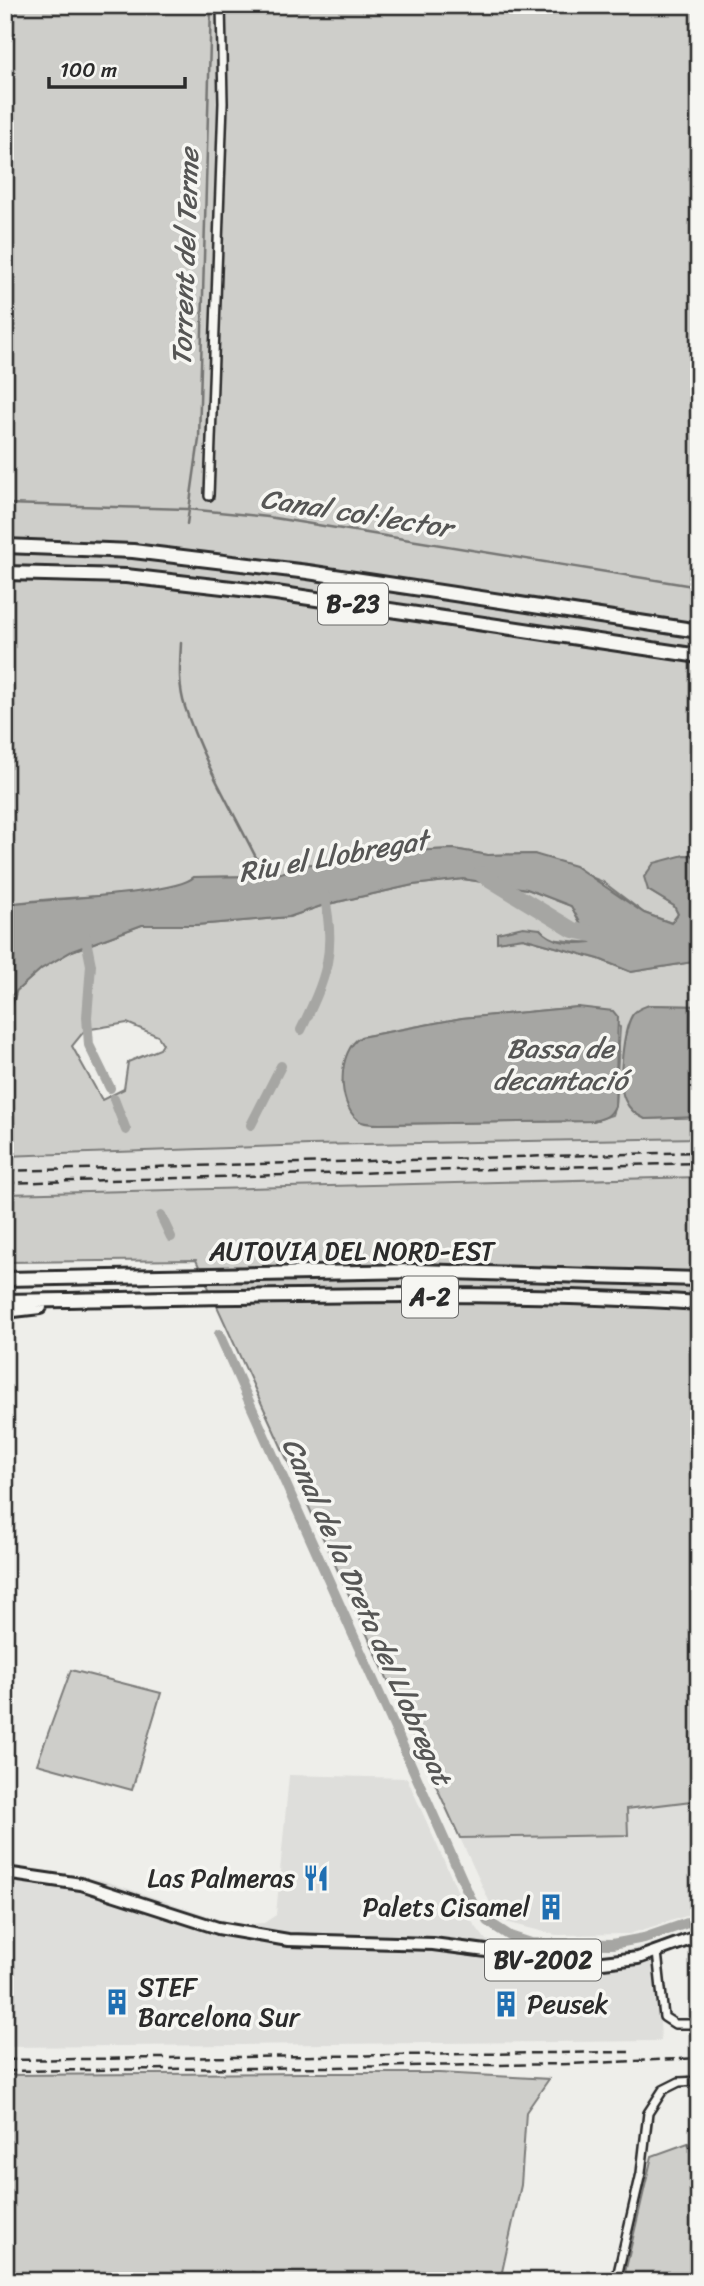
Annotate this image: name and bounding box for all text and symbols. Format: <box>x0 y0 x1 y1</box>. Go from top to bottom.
scale bar <box>49 46 186 90</box>
text: 100 m <box>60 51 117 89</box>
water label: Torrent del Terme <box>157 145 213 367</box>
water label: Canal col·lector <box>257 474 460 553</box>
road number: B-23 <box>318 584 388 624</box>
water label: Riu el Llobregat <box>235 814 436 897</box>
water label: Bassa de decantació <box>493 1024 633 1105</box>
street label: AUTOVIA DEL NORD-EST <box>208 1228 497 1274</box>
road number: A-2 <box>402 1276 458 1317</box>
water label: Canal de la Dreta del Llobregat <box>268 1429 467 1795</box>
place label: Las Palmeras <box>147 1855 295 1901</box>
restaurant icon: Las Palmeras <box>301 1863 331 1893</box>
place label: Palets Cisamel <box>362 1884 531 1930</box>
building icon: Palets Cisamel <box>536 1892 566 1922</box>
road number: BV-2002 <box>485 1940 601 1980</box>
place label: STEF Barcelona Sur <box>138 1964 301 2040</box>
place label: Peusek <box>527 1981 609 2027</box>
building icon: STEF Barcelona Sur <box>102 1987 132 2017</box>
building icon: Peusek <box>491 1989 521 2019</box>

